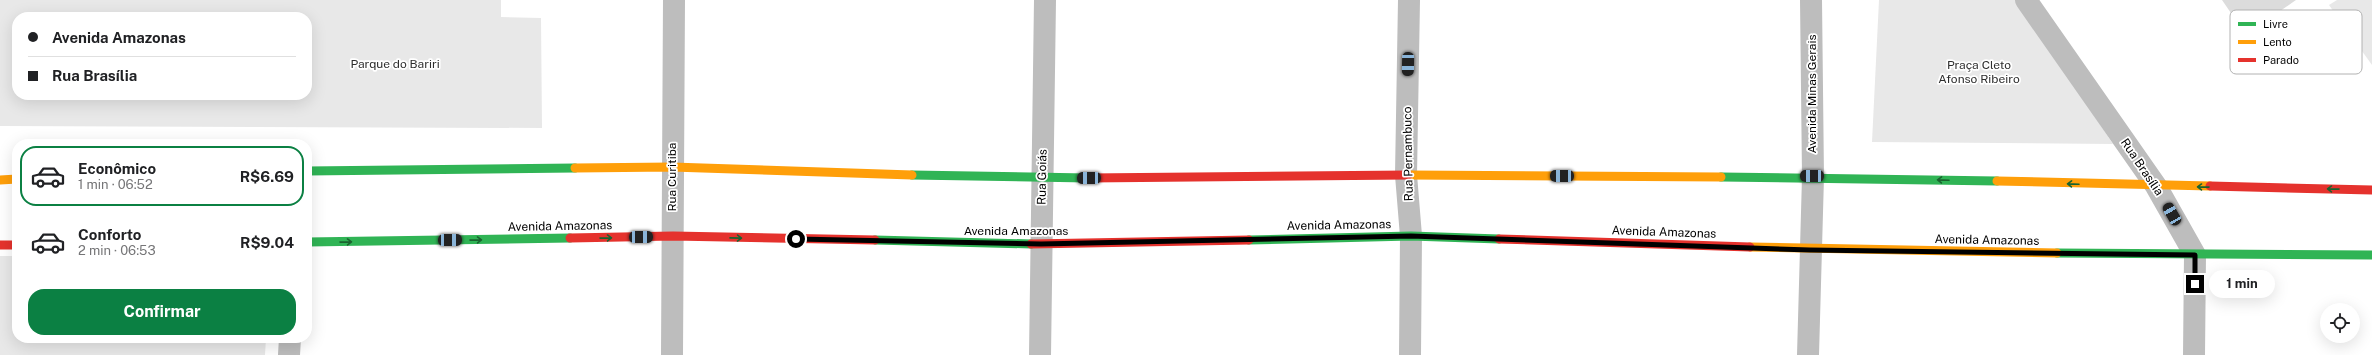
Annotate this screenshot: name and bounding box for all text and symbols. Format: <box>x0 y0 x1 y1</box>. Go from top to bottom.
legend <box>2230 10 2362 74</box>
text: Livre <box>2263 18 2288 30</box>
text: Avenida Amazonas <box>52 29 186 46</box>
street label: Avenida Minas Gerais <box>1805 35 1819 153</box>
text: Lento <box>2263 36 2292 48</box>
car <box>1402 52 1414 76</box>
text: Parado <box>2263 54 2299 66</box>
park label: Parque do Bariri <box>350 57 440 71</box>
park label: Praça Cleto Afonso Ribeiro <box>1938 58 2020 86</box>
text: Rua Brasília <box>52 67 137 84</box>
street label: Rua Pernambuco <box>1400 106 1416 202</box>
street label: Rua Brasília <box>2118 136 2166 198</box>
street label: Rua Curitiba <box>665 143 679 211</box>
street label: Rua Goiás <box>1035 149 1049 205</box>
icon: car <box>30 158 66 194</box>
text: Econômico <box>78 160 156 177</box>
text: R$6.69 <box>240 168 294 185</box>
car <box>1550 170 1574 182</box>
car <box>1800 170 1824 182</box>
car <box>1077 172 1101 184</box>
one-way arrow <box>1937 176 1950 184</box>
text: 1 min · 06:52 <box>78 177 153 192</box>
one-way arrow <box>2067 180 2080 188</box>
one-way arrow <box>2197 183 2210 191</box>
one-way arrow <box>2327 185 2340 193</box>
car <box>2161 201 2183 227</box>
street label: Avenida Amazonas <box>1287 217 1391 233</box>
street label: Avenida Amazonas <box>508 218 612 234</box>
street label: Avenida Amazonas <box>1611 223 1717 241</box>
icon: car <box>30 224 66 260</box>
street label: Avenida Amazonas <box>964 224 1068 238</box>
text: Conforto <box>78 226 141 243</box>
route start <box>787 230 805 248</box>
car <box>629 231 653 243</box>
street label: Avenida Amazonas <box>1935 232 2039 248</box>
text: R$9.04 <box>240 234 294 251</box>
car <box>438 234 462 246</box>
one-way arrow <box>599 234 612 241</box>
one-way arrow <box>729 234 742 242</box>
one-way arrow <box>469 236 482 243</box>
one-way arrow <box>339 238 352 246</box>
text: 2 min · 06:53 <box>78 243 156 258</box>
callout: 1 min <box>2209 270 2275 298</box>
route end <box>2186 275 2204 293</box>
text: 1 min <box>2226 276 2258 291</box>
button: Confirmar <box>28 289 296 335</box>
map controls <box>2320 303 2360 343</box>
button: locate <box>2320 303 2360 343</box>

